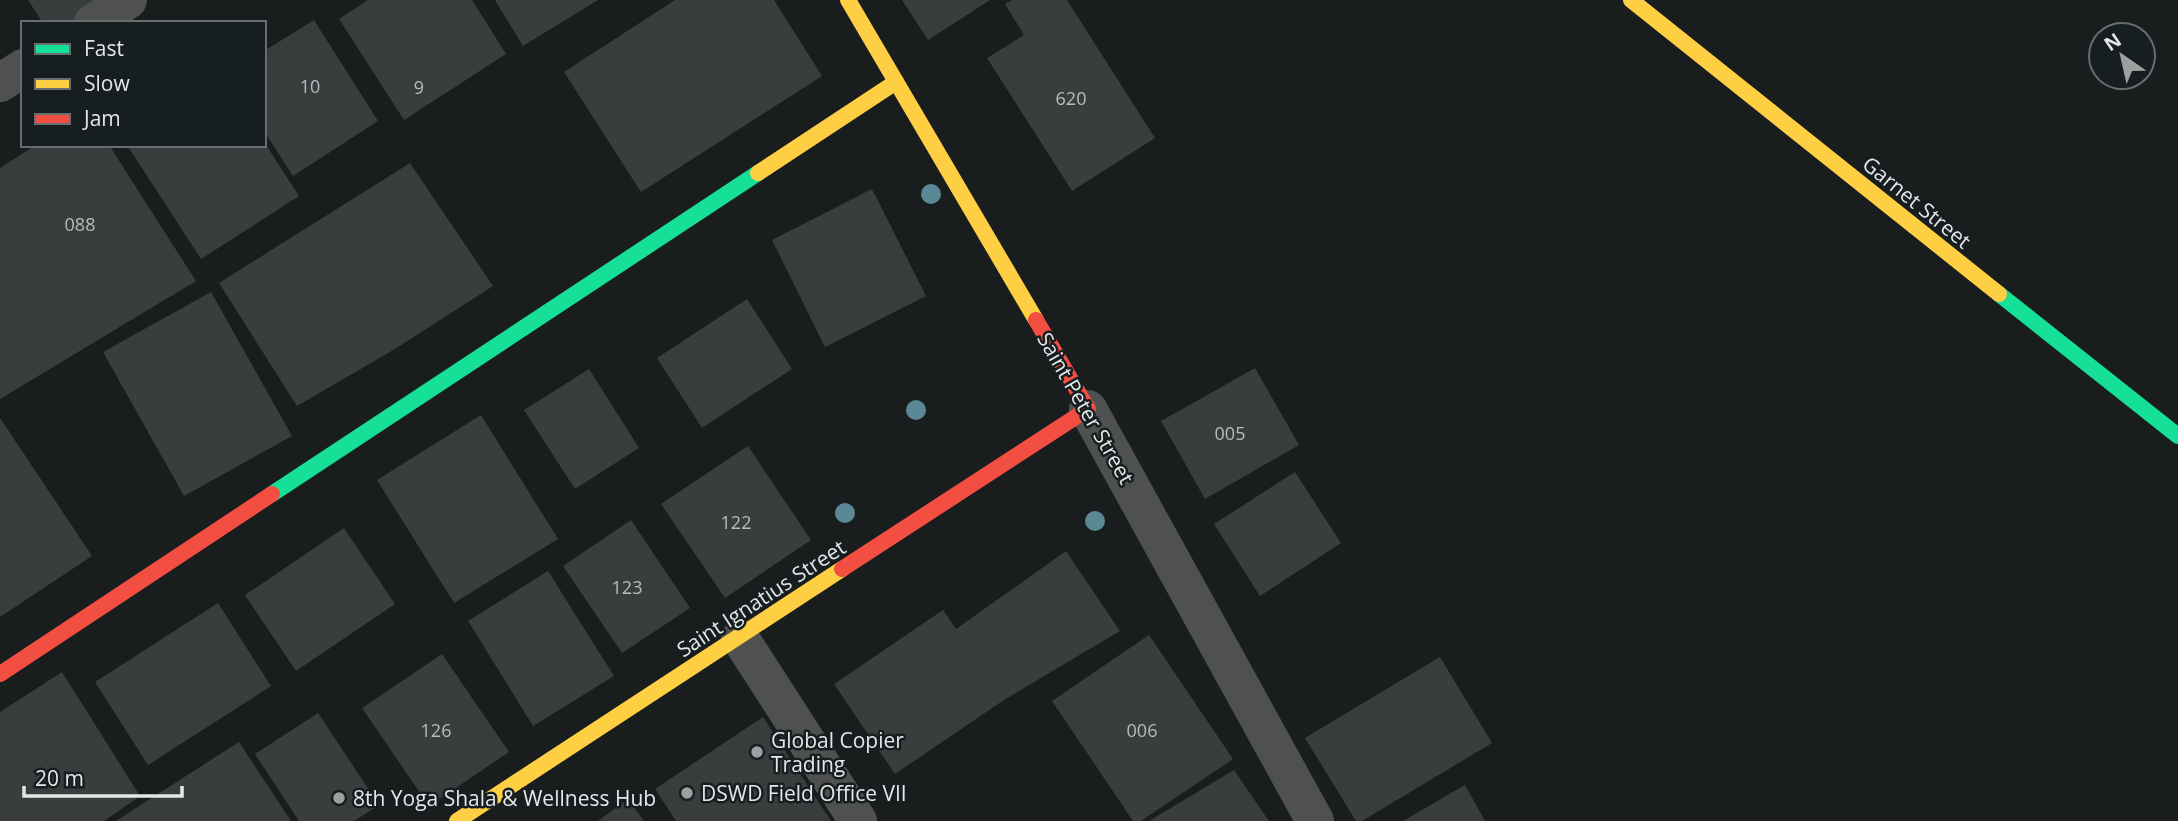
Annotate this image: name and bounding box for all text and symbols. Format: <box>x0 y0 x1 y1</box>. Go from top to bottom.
legend <box>21 21 266 147</box>
north arrow <box>2087 21 2157 91</box>
text: N <box>2099 27 2126 57</box>
text: Fast <box>84 34 124 62</box>
text: Slow <box>84 69 130 97</box>
house number: 10 <box>300 74 320 98</box>
house number: 9 <box>414 75 424 99</box>
house number: 620 <box>1056 86 1086 110</box>
text: Jam <box>82 104 121 132</box>
street label: Garnet Street <box>1857 150 1977 254</box>
house number: 088 <box>65 212 95 236</box>
street label: Saint Peter Street <box>1031 327 1141 489</box>
house number: 005 <box>1215 421 1245 445</box>
house number: 122 <box>721 510 751 534</box>
street label: Saint Ignatius Street <box>671 533 851 663</box>
house number: 123 <box>612 575 642 599</box>
house number: 126 <box>421 718 451 742</box>
house number: 006 <box>1127 718 1157 742</box>
place label: Global Copier Trading <box>771 726 904 778</box>
marker: Global Copier Trading <box>749 744 765 760</box>
scale bar <box>24 754 182 798</box>
text: 20 m <box>35 764 84 792</box>
place label: DSWD Field Office VII <box>701 779 907 807</box>
place label: 8th Yoga Shala & Wellness Hub <box>353 784 656 812</box>
marker: DSWD Field Office VII <box>679 785 695 801</box>
marker: 8th Yoga Shala & Wellness Hub <box>331 790 347 806</box>

